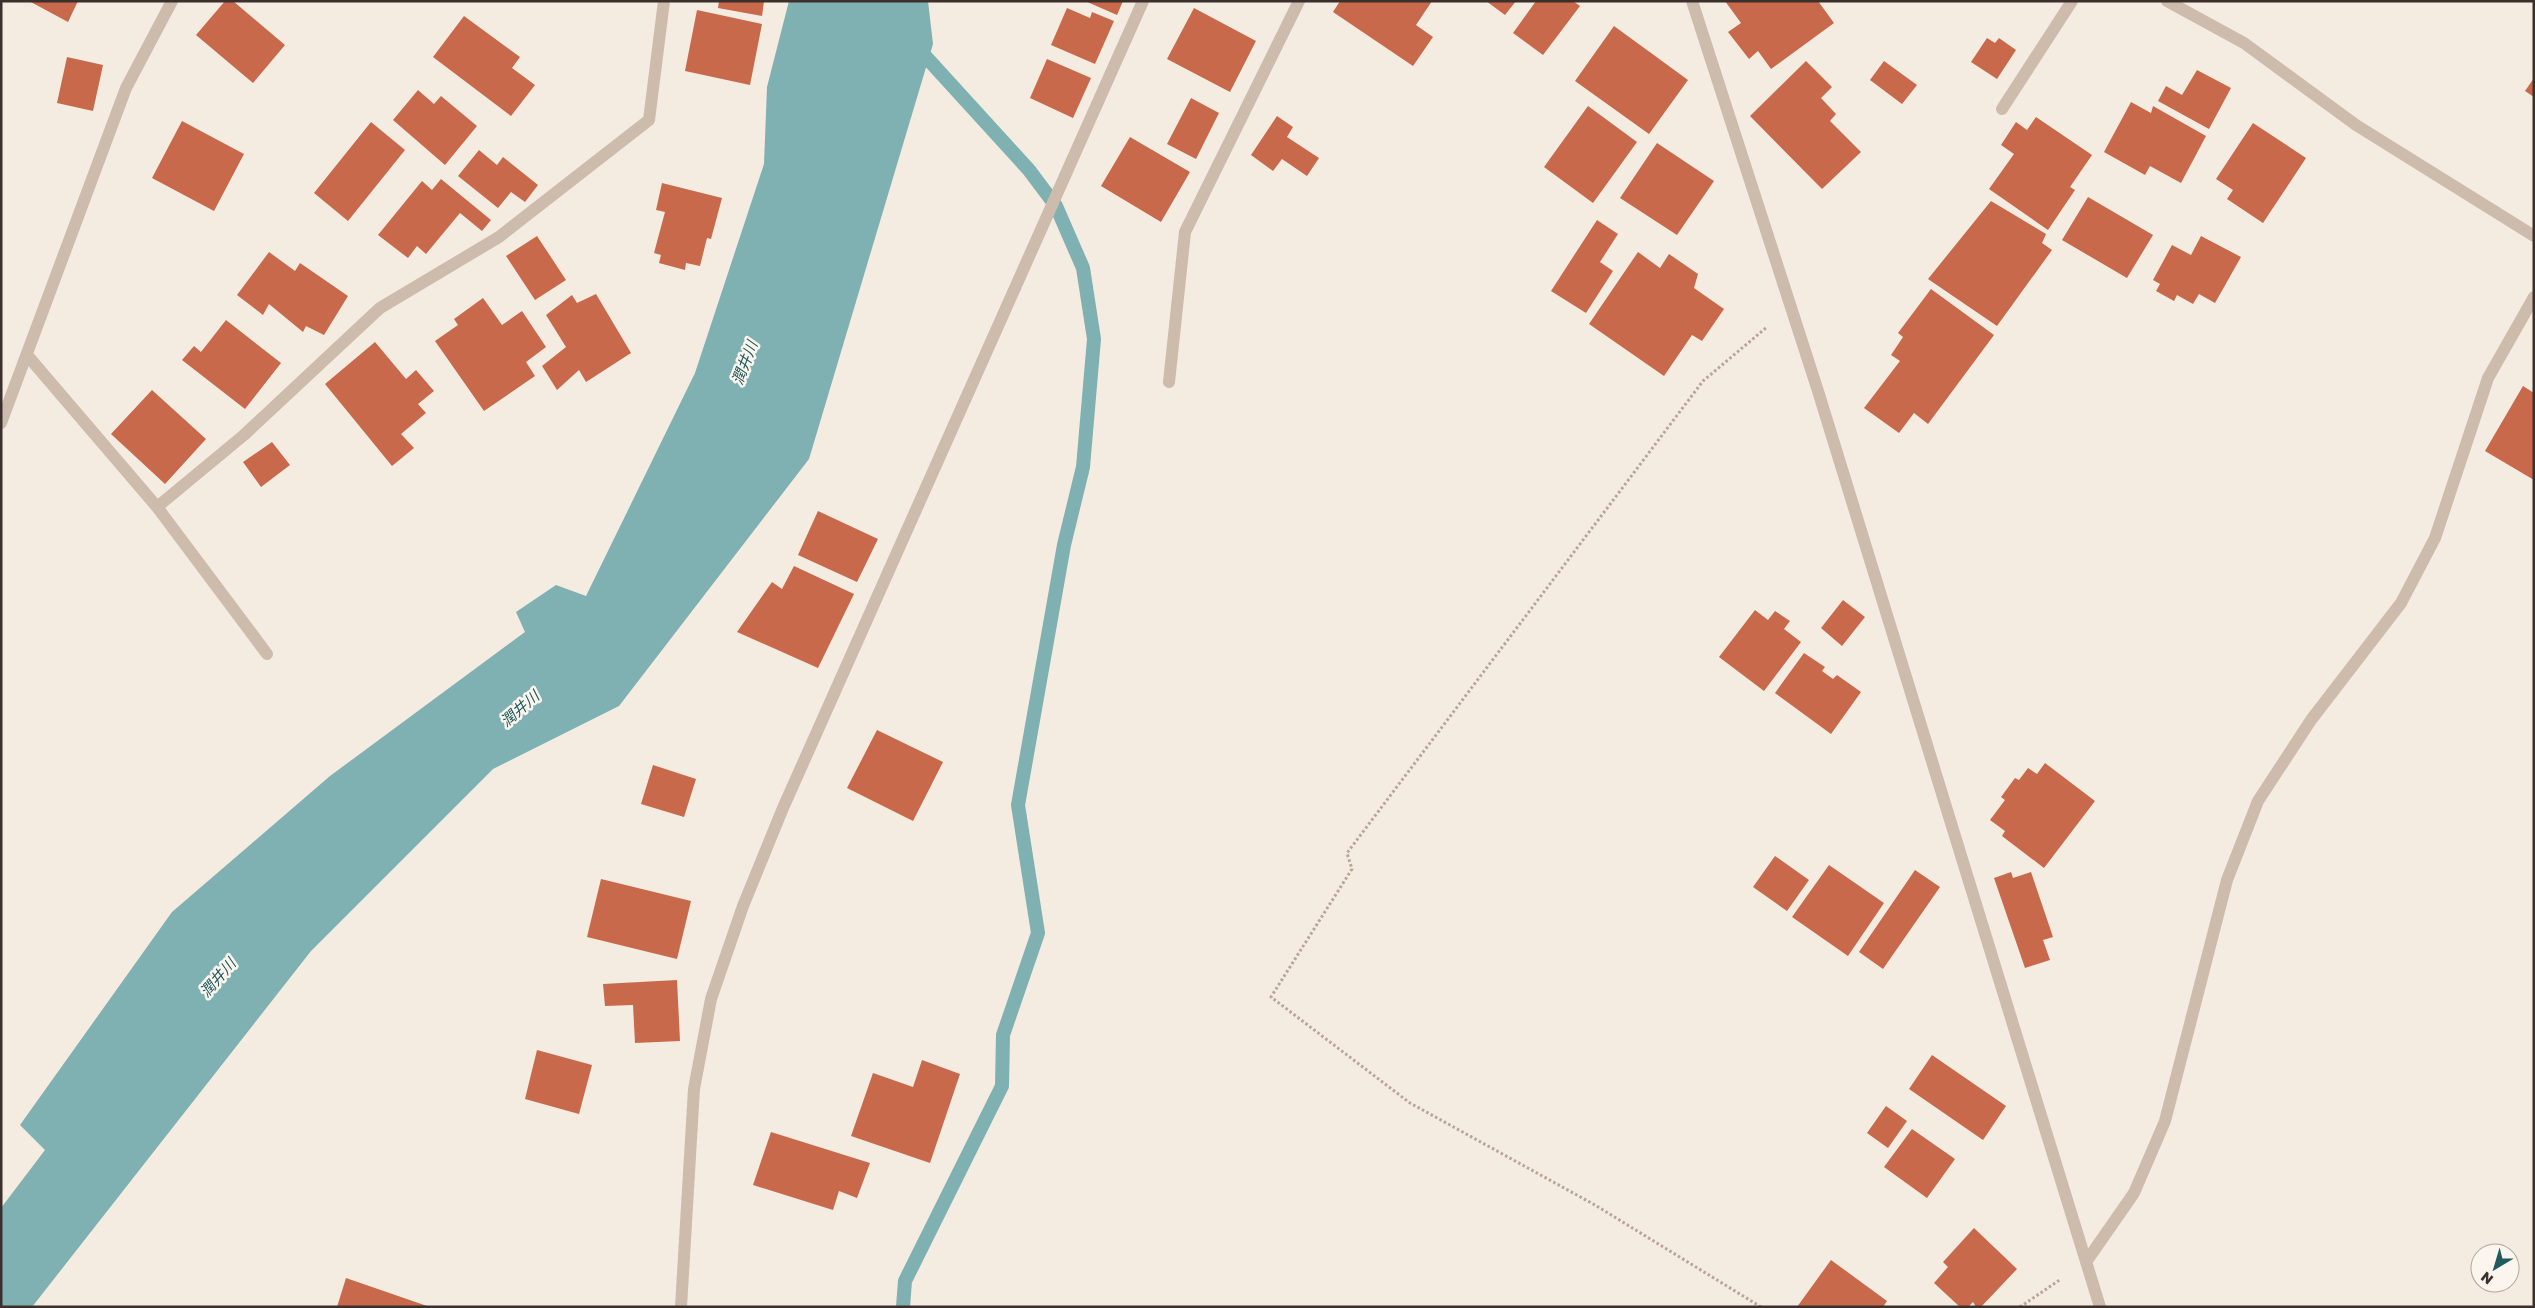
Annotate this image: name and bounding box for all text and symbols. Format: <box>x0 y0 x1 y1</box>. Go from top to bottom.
water label: 潤井川 <box>728 337 761 387</box>
water label: 潤井川 <box>496 685 544 730</box>
water label: 潤井川 <box>196 953 240 1000</box>
north arrow <box>2470 1243 2520 1293</box>
text: N <box>2477 1269 2496 1289</box>

